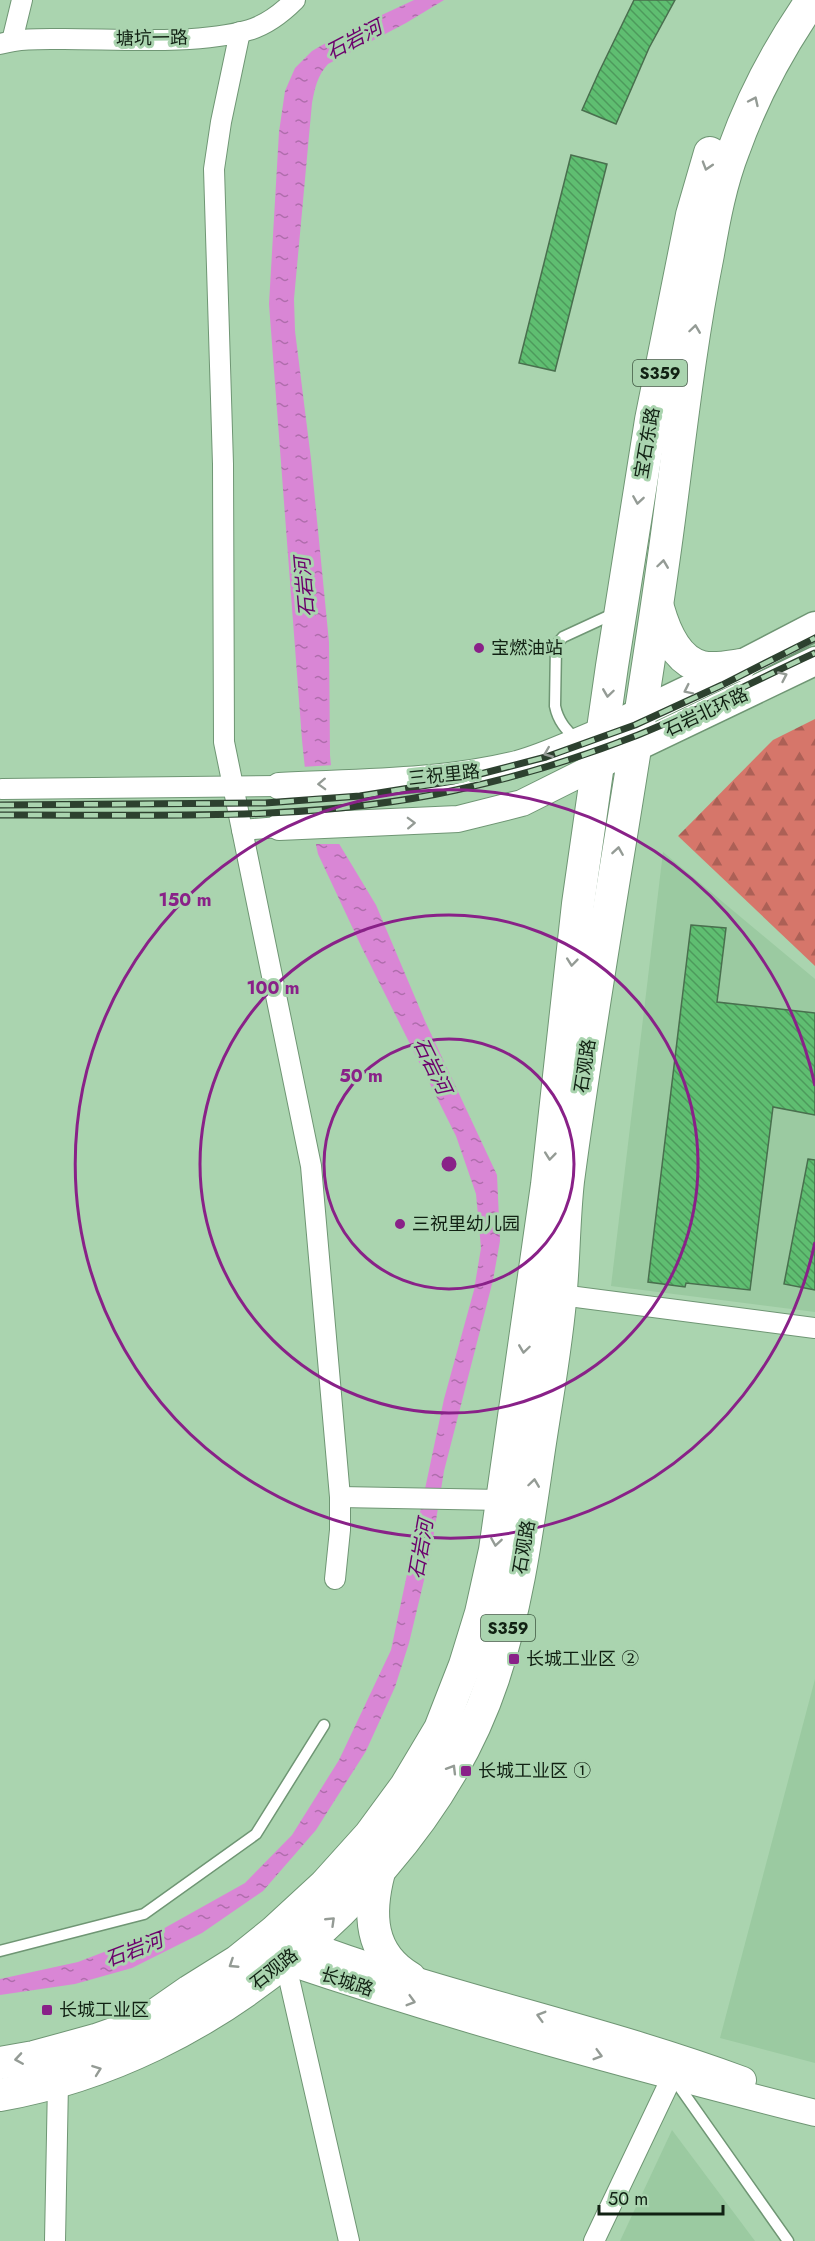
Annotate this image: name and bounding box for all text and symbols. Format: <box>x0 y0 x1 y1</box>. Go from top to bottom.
water label: 石岩河 <box>321 11 391 67</box>
street label: 塘坑一路 <box>116 24 188 52</box>
one-way arrow <box>746 96 758 107</box>
one-way arrow <box>702 160 714 170</box>
one-way arrow <box>688 325 700 334</box>
road number: S359 <box>633 360 687 386</box>
street label: 宝石东路 <box>628 405 666 481</box>
one-way arrow <box>632 496 644 505</box>
water label: 石岩河 <box>288 552 322 618</box>
one-way arrow <box>657 560 669 569</box>
place label: 宝燃油站 <box>491 635 563 661</box>
marker: 宝燃油站 <box>472 641 486 655</box>
one-way arrow <box>777 671 788 683</box>
street label: 石岩北环路 <box>660 681 752 743</box>
one-way arrow <box>684 683 695 695</box>
one-way arrow <box>602 688 614 698</box>
one-way arrow <box>544 746 555 758</box>
street label: 三祝里路 <box>407 758 481 792</box>
one-way arrow <box>318 777 327 790</box>
one-way arrow <box>406 817 415 829</box>
one-way arrow <box>611 847 624 857</box>
text: 150 m <box>159 887 211 913</box>
one-way arrow <box>566 957 579 967</box>
text: 100 m <box>246 975 300 1001</box>
water label: 石岩河 <box>406 1033 460 1103</box>
street label: 石观路 <box>568 1037 602 1095</box>
text: 50 m <box>339 1063 383 1089</box>
one-way arrow <box>544 1151 557 1160</box>
centre of rings <box>439 1154 459 1174</box>
place label: 三祝里幼儿园 <box>412 1211 520 1237</box>
marker: 三祝里幼儿园 <box>393 1217 407 1231</box>
one-way arrow <box>518 1344 530 1354</box>
one-way arrow <box>527 1478 539 1487</box>
water label: 石岩河 <box>402 1513 441 1581</box>
street label: 石观路 <box>507 1518 541 1576</box>
one-way arrow <box>491 1537 503 1547</box>
road number: S359 <box>481 1615 535 1641</box>
place label: 长城工业区 ② <box>526 1646 639 1672</box>
marker: 长城工业区 ② <box>507 1652 521 1666</box>
place label: 长城工业区 ① <box>478 1758 591 1784</box>
marker: 长城工业区 ① <box>459 1764 473 1778</box>
one-way arrow <box>444 1765 456 1775</box>
one-way arrow <box>323 1917 334 1928</box>
water label: 石岩河 <box>101 1924 171 1974</box>
street label: 石观路 <box>245 1942 303 1996</box>
one-way arrow <box>229 1957 239 1969</box>
street label: 长城路 <box>317 1961 377 2003</box>
one-way arrow <box>405 1994 416 2006</box>
place label: 长城工业区 <box>59 1997 149 2023</box>
marker: 长城工业区 <box>40 2003 54 2017</box>
one-way arrow <box>536 2011 546 2023</box>
one-way arrow <box>592 2048 603 2060</box>
one-way arrow <box>14 2053 24 2065</box>
one-way arrow <box>91 2064 102 2077</box>
scale bar <box>599 2178 724 2216</box>
text: 50 m <box>608 2186 648 2212</box>

